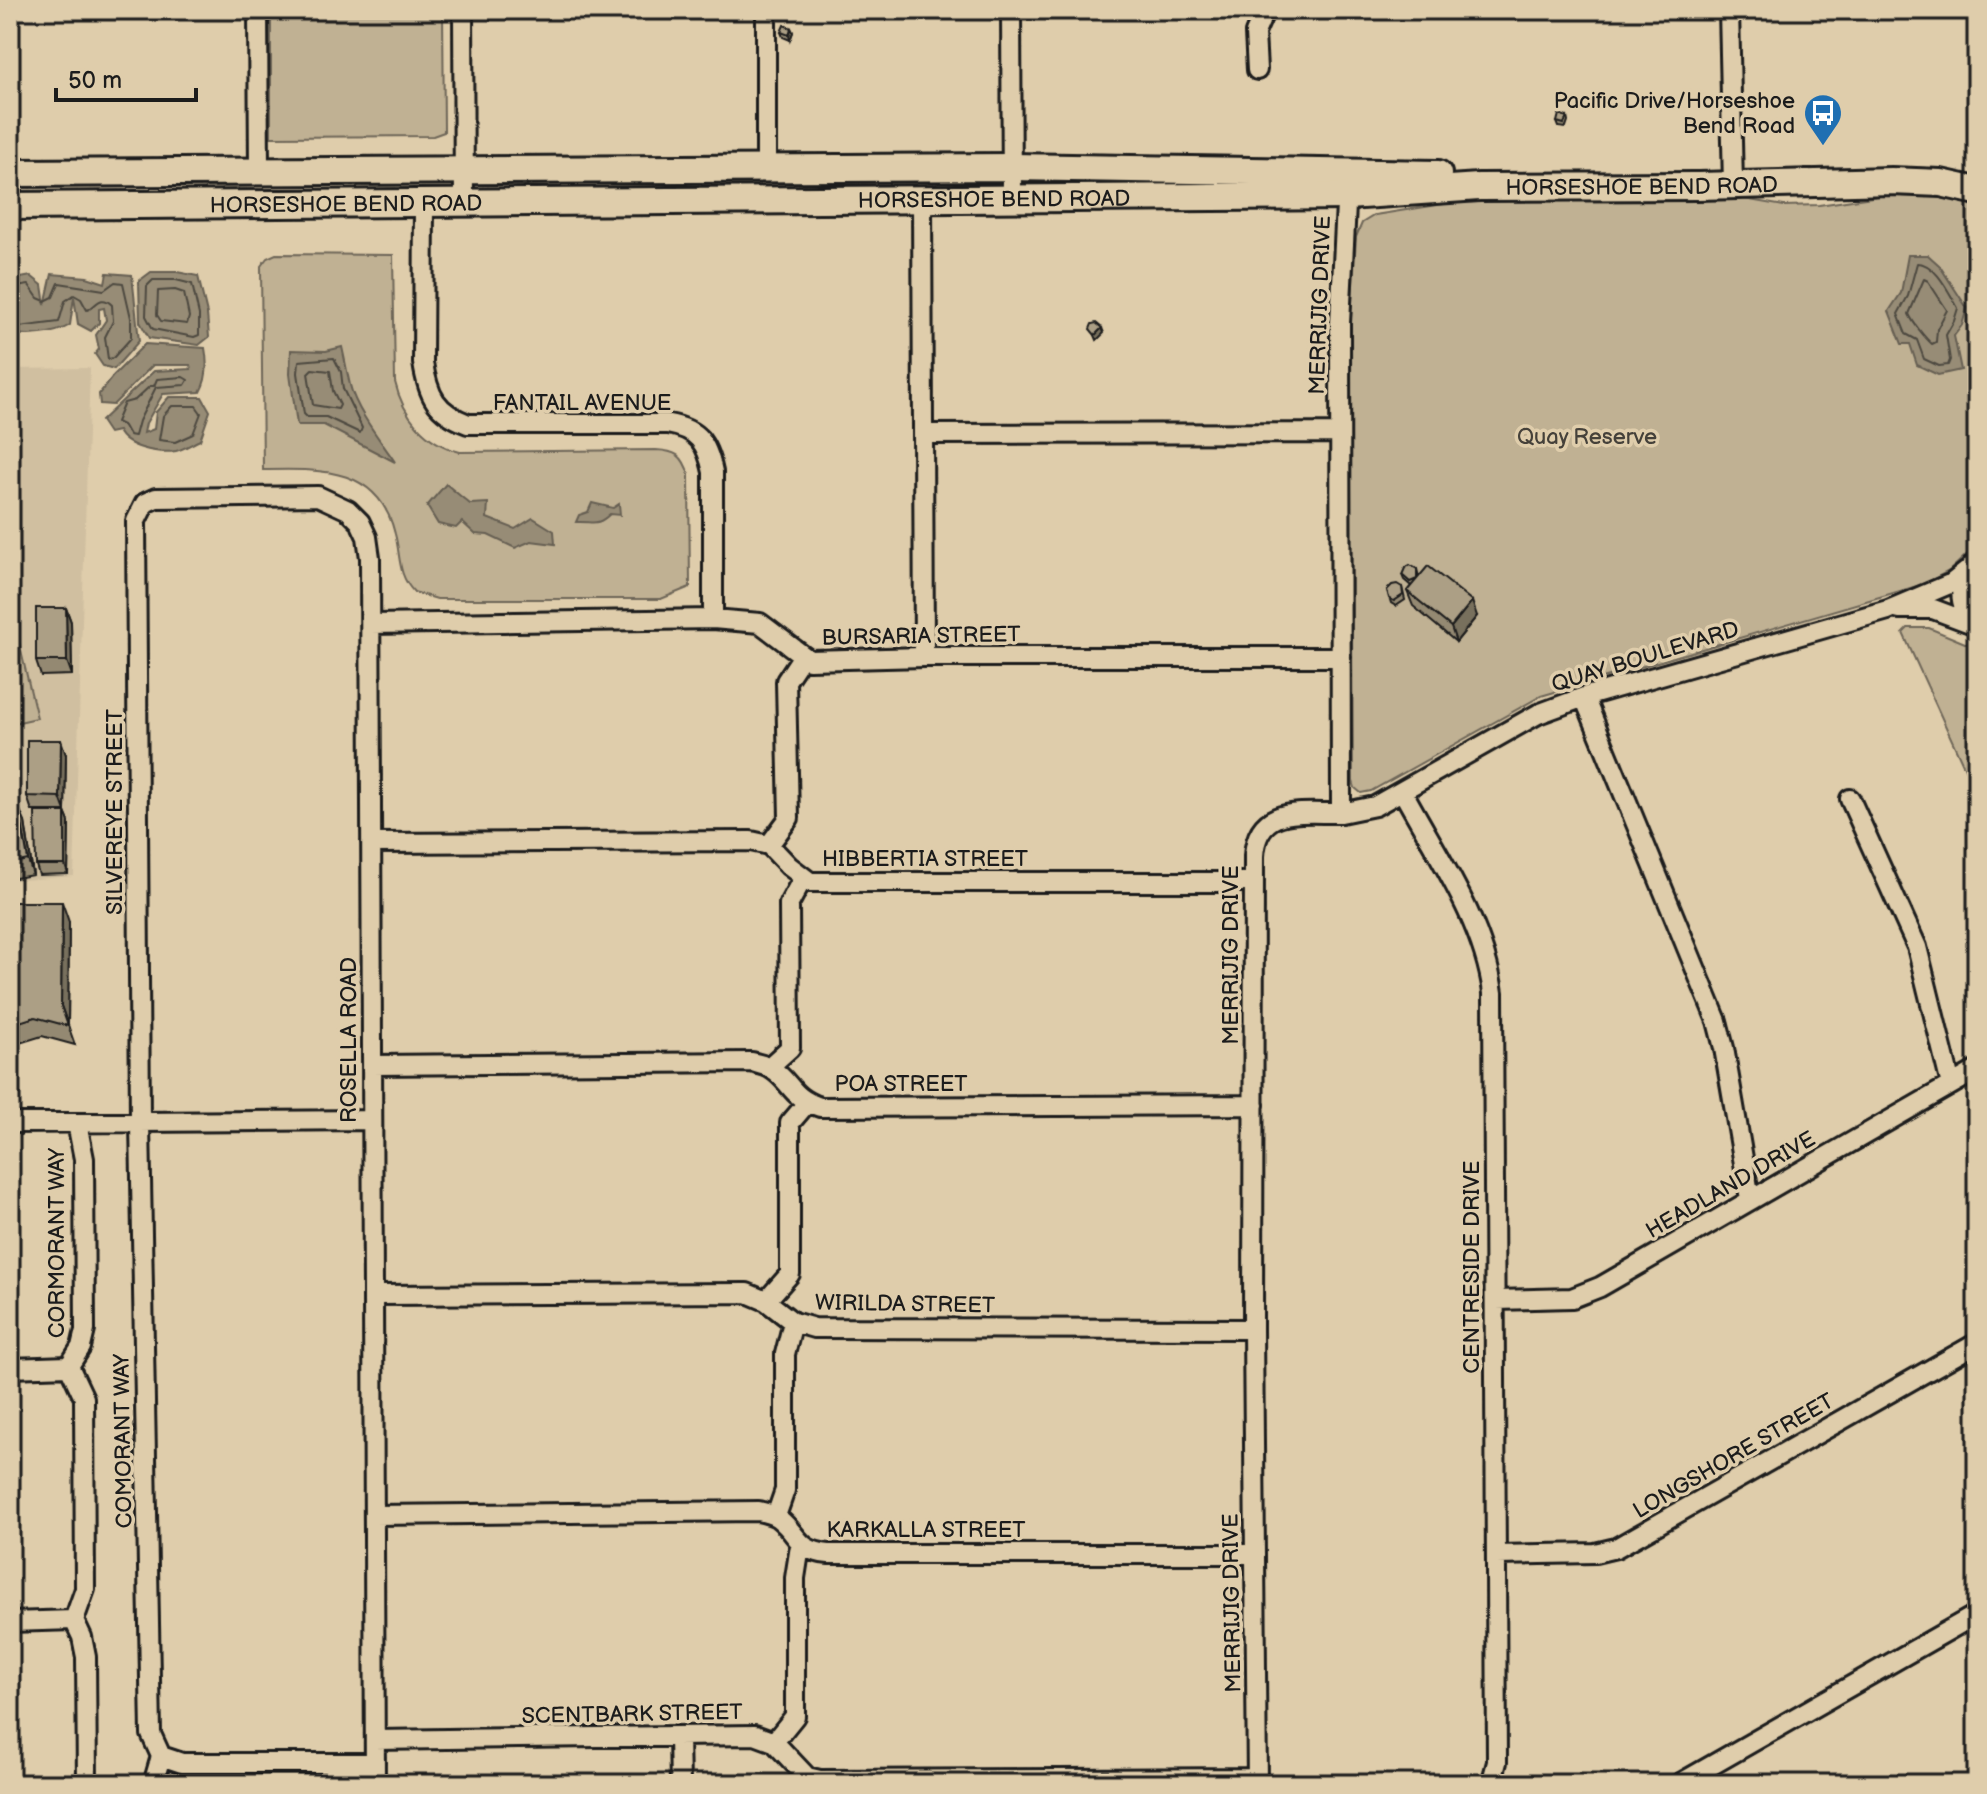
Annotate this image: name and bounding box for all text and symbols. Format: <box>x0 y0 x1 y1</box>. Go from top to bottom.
scale bar <box>56 52 196 102</box>
text: 50 m <box>68 66 122 95</box>
place label: Pacific Drive/Horseshoe Bend Road <box>1554 88 1795 140</box>
bus stop icon: Pacific Drive/Horseshoe Bend Road <box>1802 92 1844 147</box>
street label: HORSESHOE BEND ROAD <box>1505 172 1778 202</box>
street label: HORSESHOE BEND ROAD <box>858 186 1130 215</box>
street label: HORSESHOE BEND ROAD <box>210 190 482 220</box>
street label: MERRIJIG DRIVE <box>1304 215 1337 395</box>
street label: FANTAIL AVENUE <box>493 390 671 417</box>
park label: Quay Reserve <box>1517 424 1657 451</box>
street label: QUAY BOULEVARD <box>1548 616 1743 699</box>
street label: BURSARIA STREET <box>821 621 1021 652</box>
street label: SILVEREYE STREET <box>102 709 129 915</box>
street label: HIBBERTIA STREET <box>822 846 1028 873</box>
street label: MERRIJIG DRIVE <box>1218 865 1245 1045</box>
street label: ROSELLA ROAD <box>336 957 363 1123</box>
street label: POA STREET <box>835 1071 967 1098</box>
street label: HEADLAND DRIVE <box>1641 1126 1820 1245</box>
street label: CORMORANT WAY <box>44 1148 71 1338</box>
street label: CENTRESIDE DRIVE <box>1459 1160 1486 1374</box>
street label: WIRILDA STREET <box>815 1289 995 1320</box>
street label: COMORANT WAY <box>108 1353 139 1529</box>
street label: LONGSHORE STREET <box>1628 1388 1839 1525</box>
street label: MERRIJIG DRIVE <box>1217 1513 1248 1693</box>
street label: KARKALLA STREET <box>826 1517 1026 1544</box>
street label: SCENTBARK STREET <box>521 1699 743 1730</box>

